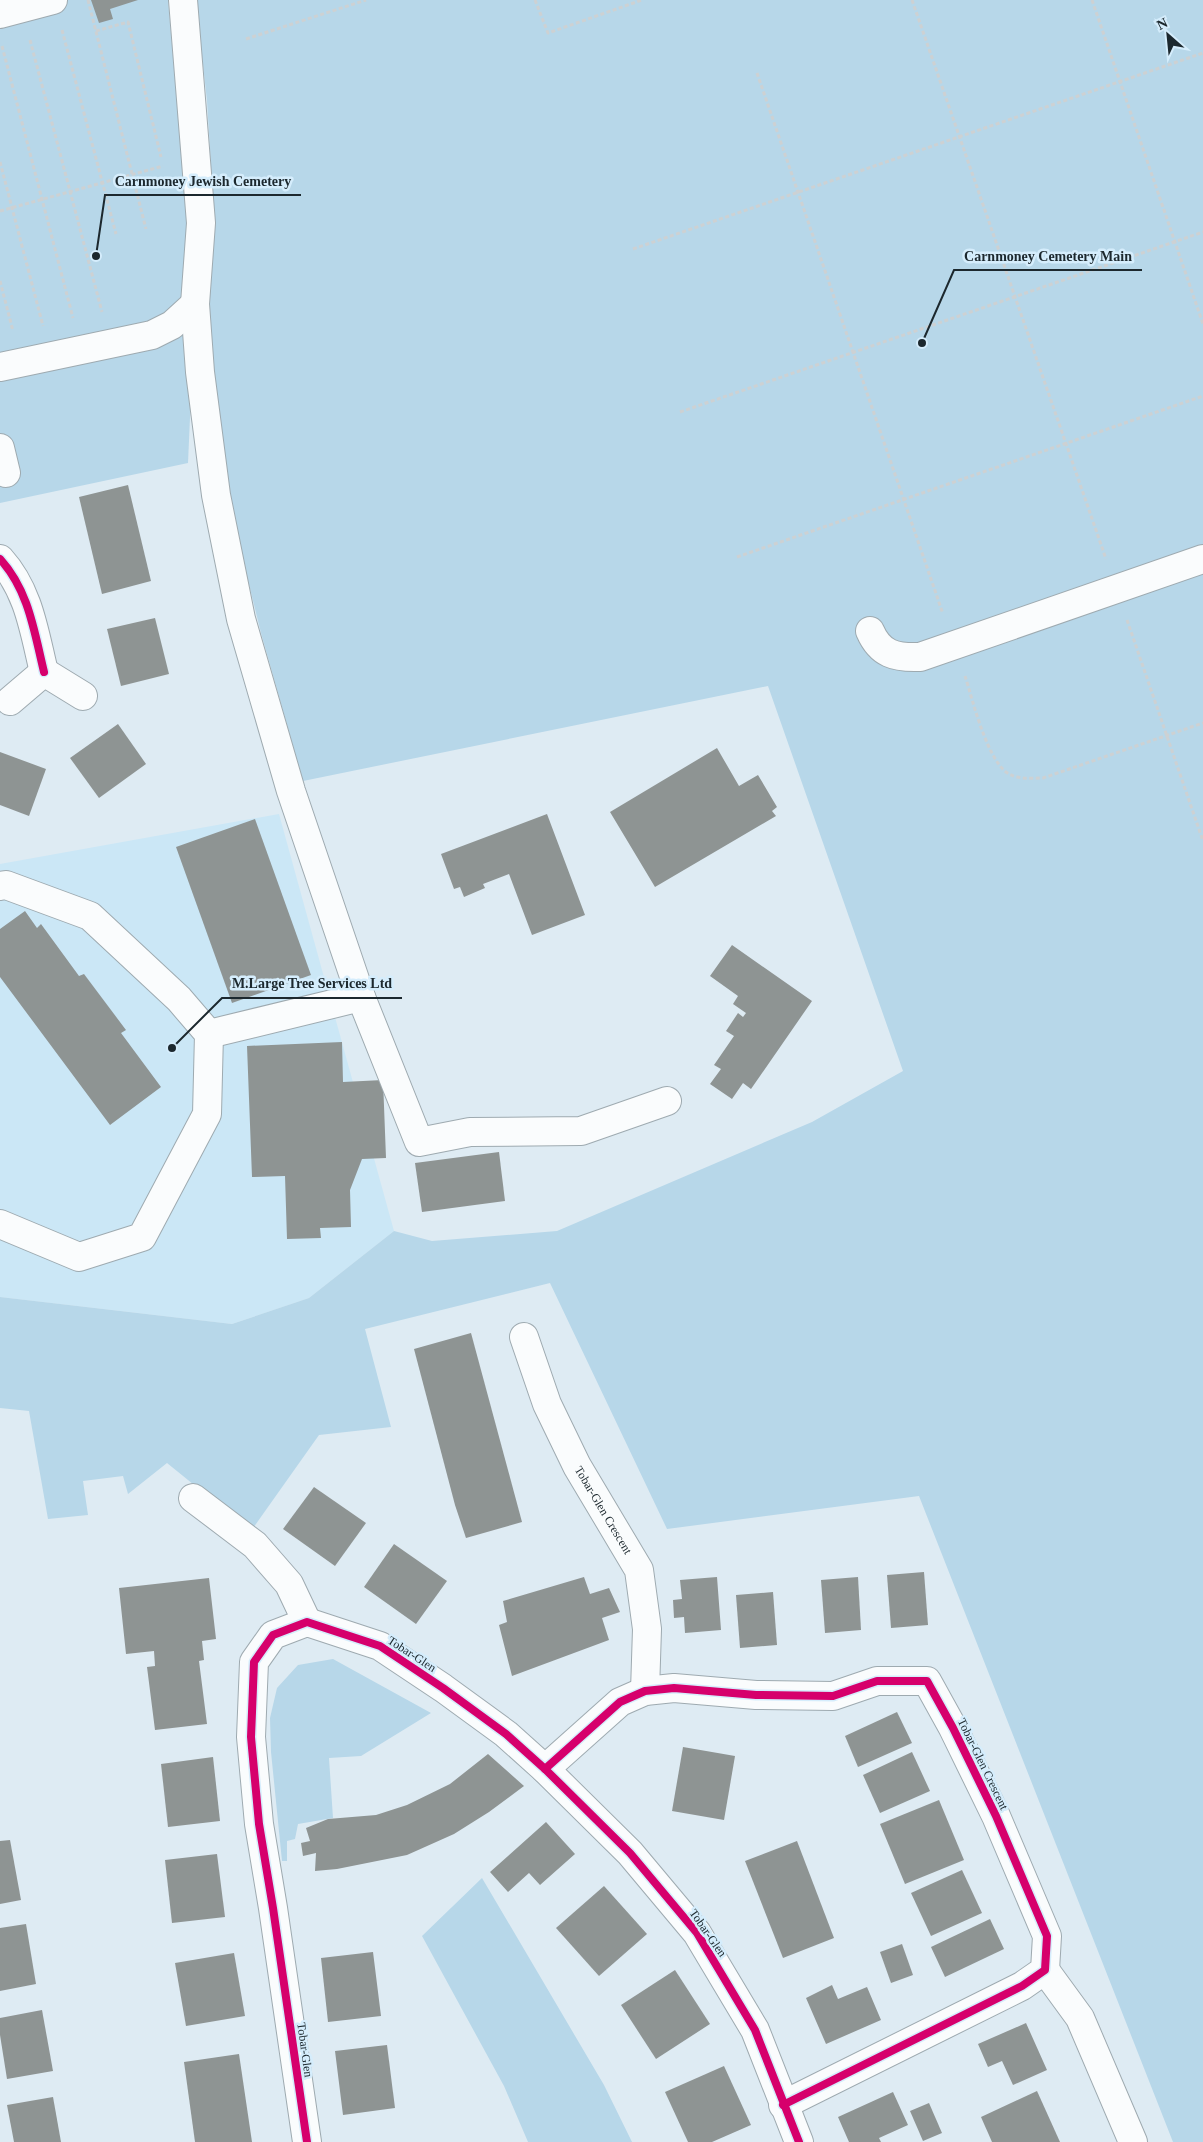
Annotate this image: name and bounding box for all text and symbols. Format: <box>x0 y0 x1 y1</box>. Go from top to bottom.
north arrow <box>1143 10 1193 60</box>
text: N <box>1154 15 1170 33</box>
callout: Carnmoney Jewish Cemetery <box>105 166 301 195</box>
text: Carnmoney Jewish Cemetery <box>115 174 291 189</box>
callout: Carnmoney Cemetery Main <box>954 241 1142 270</box>
text: Carnmoney Cemetery Main <box>964 249 1132 264</box>
callout: M.Large Tree Services Ltd <box>222 969 402 998</box>
text: M.Large Tree Services Ltd <box>232 976 392 991</box>
street label: Tobar-Glen Crescent <box>572 1464 635 1557</box>
street label: Tobar-Glen <box>385 1633 439 1675</box>
street label: Tobar-Glen Crescent <box>955 1716 1011 1813</box>
street label: Tobar-Glen <box>687 1906 729 1960</box>
street label: Tobar-Glen <box>294 2022 316 2078</box>

